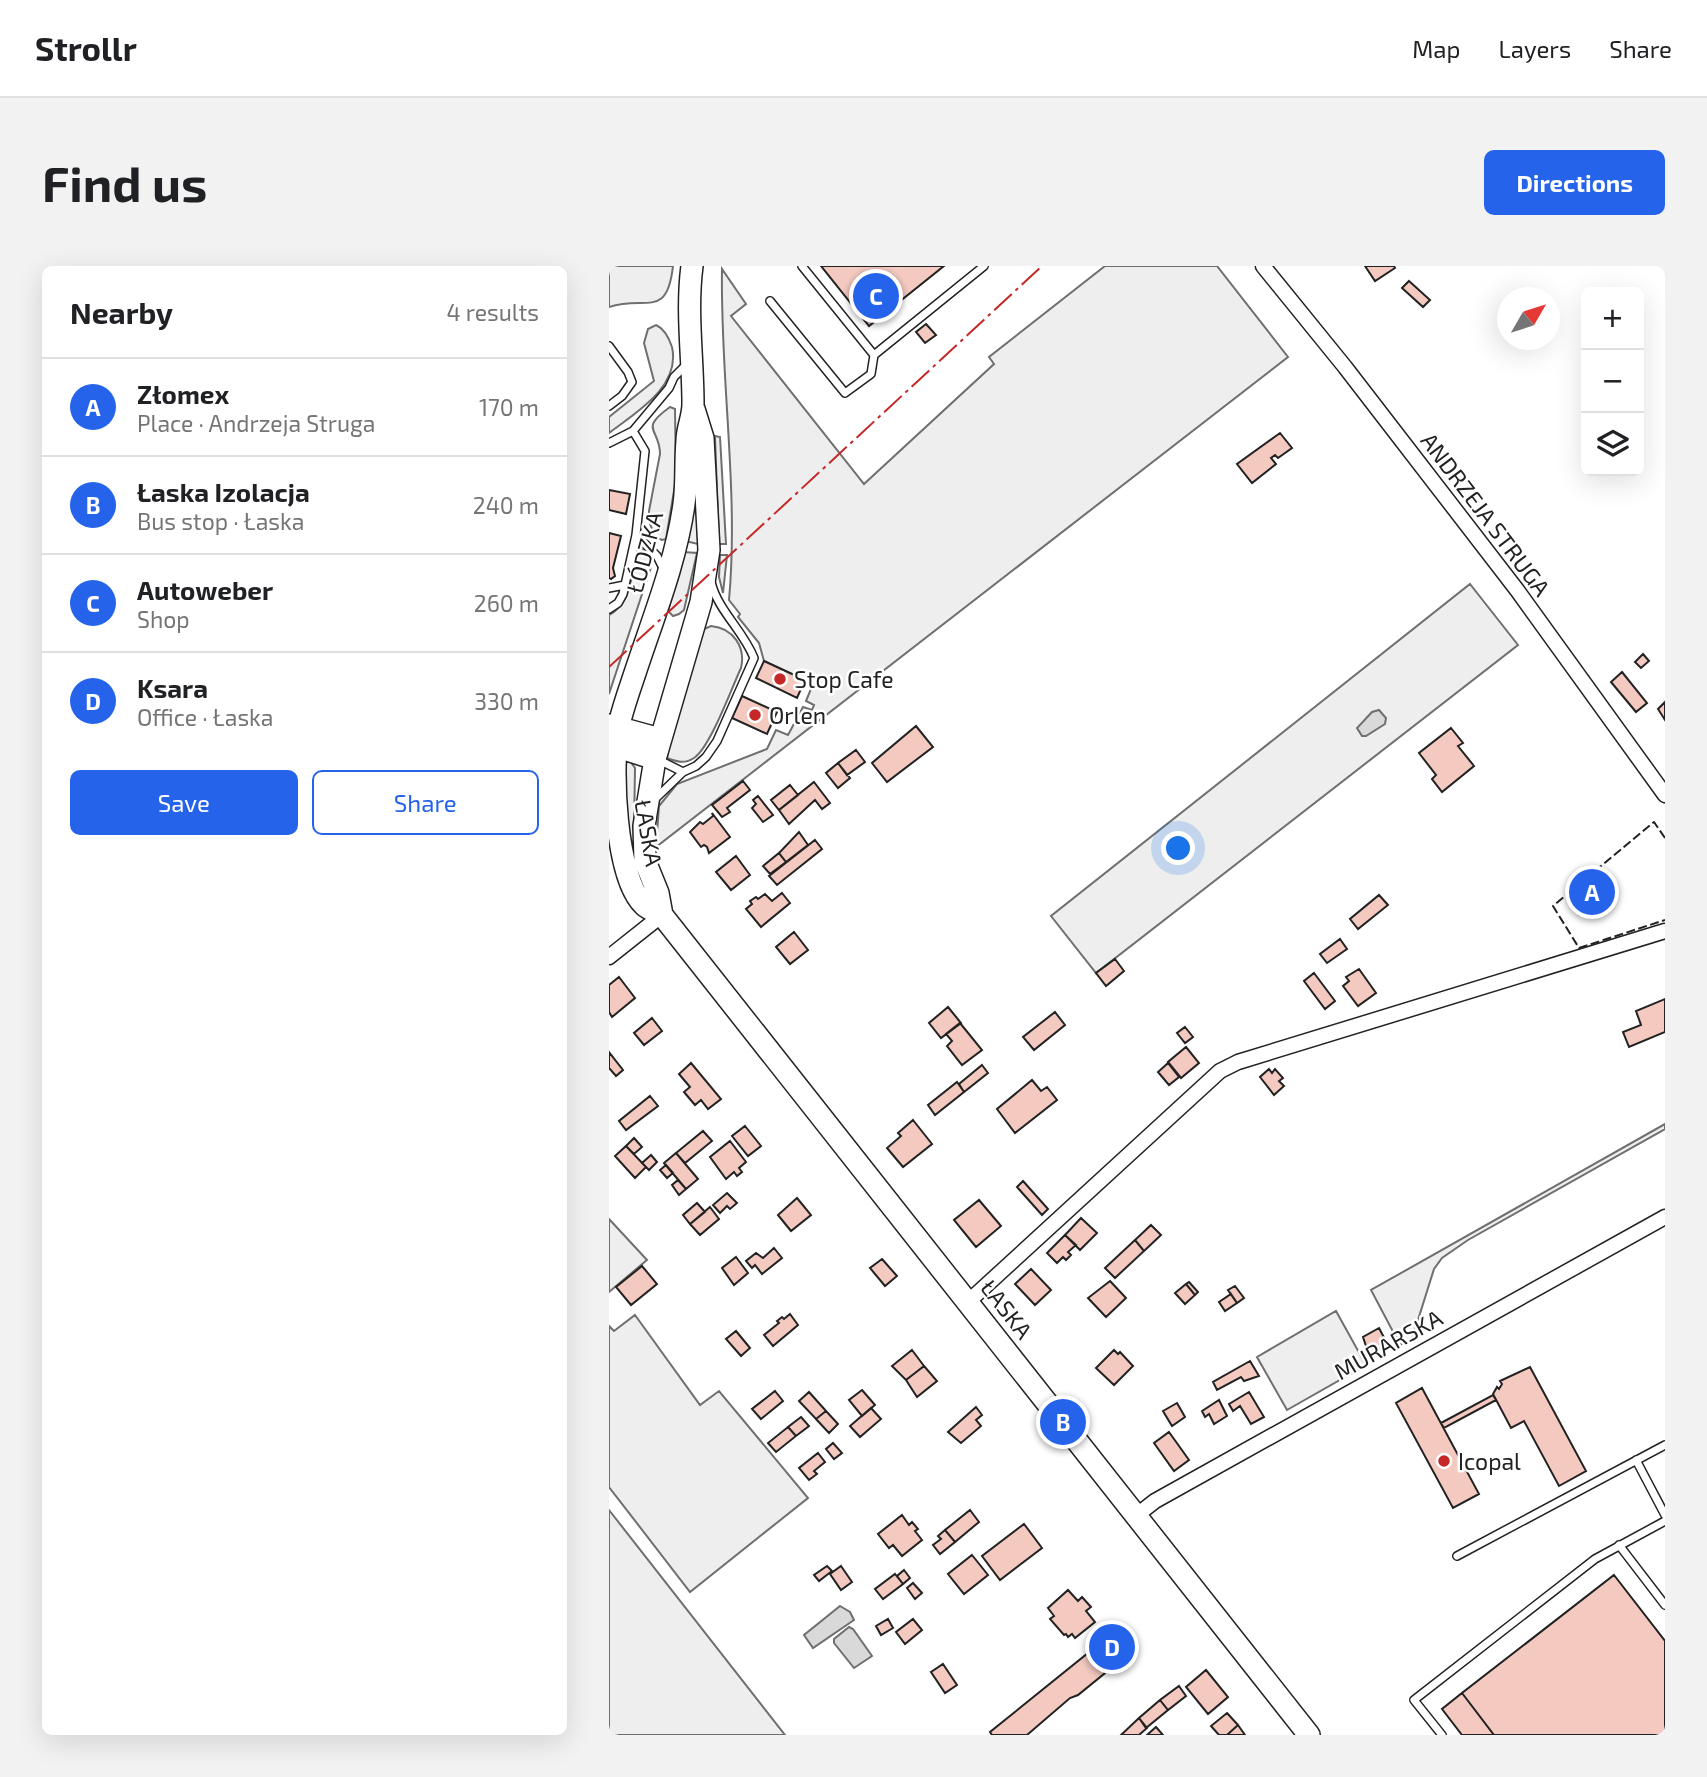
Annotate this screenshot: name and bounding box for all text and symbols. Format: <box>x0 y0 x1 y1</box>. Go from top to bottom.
text: Strollr <box>35 28 137 68</box>
text: Map <box>1412 34 1460 63</box>
text: Layers <box>1498 34 1571 63</box>
text: Share <box>1609 34 1672 63</box>
button: Directions <box>1484 150 1665 215</box>
text: Find us <box>42 153 207 212</box>
pin: C <box>853 270 899 322</box>
north arrow <box>1497 287 1560 350</box>
map controls <box>1581 287 1644 476</box>
button: + <box>1581 287 1644 350</box>
text: Nearby <box>70 294 173 330</box>
text: 4 results <box>447 298 539 326</box>
button: − <box>1581 350 1644 413</box>
text: Złomex <box>137 378 229 409</box>
text: A <box>85 393 101 421</box>
text: 170 m <box>479 393 539 421</box>
text: Place · Andrzeja Struga <box>137 409 375 437</box>
button: layers <box>1581 413 1644 476</box>
street label: ANDRZEJA STRUGA <box>1415 427 1557 602</box>
text: Łaska Izolacja <box>137 476 310 507</box>
text: B <box>86 491 100 519</box>
text: 240 m <box>473 491 539 519</box>
text: Bus stop · Łaska <box>137 507 304 535</box>
street label: ŁÓDZKA <box>620 508 668 596</box>
text: Autoweber <box>137 574 273 605</box>
text: C <box>86 589 100 617</box>
text: 260 m <box>474 589 539 617</box>
text: Shop <box>137 605 190 633</box>
place label: Stop Cafe <box>794 665 894 693</box>
marker: Stop Cafe <box>772 671 788 687</box>
text: Ksara <box>137 672 208 703</box>
text: D <box>85 687 101 715</box>
text: 330 m <box>474 687 539 715</box>
place label: Orlen <box>769 701 826 729</box>
text: Office · Łaska <box>137 703 273 731</box>
marker: Orlen <box>747 707 763 723</box>
button: Save <box>70 770 298 835</box>
button: Share <box>312 770 539 835</box>
street label: ŁASKA <box>629 798 669 869</box>
your location <box>1161 831 1195 865</box>
pin: A <box>1569 866 1615 918</box>
street label: ŁASKA <box>975 1274 1039 1345</box>
street label: MURARSKA <box>1329 1303 1447 1385</box>
pin: B <box>1040 1396 1086 1448</box>
place label: Icopal <box>1458 1447 1521 1475</box>
marker: Icopal <box>1436 1453 1452 1469</box>
pin: D <box>1089 1621 1135 1673</box>

